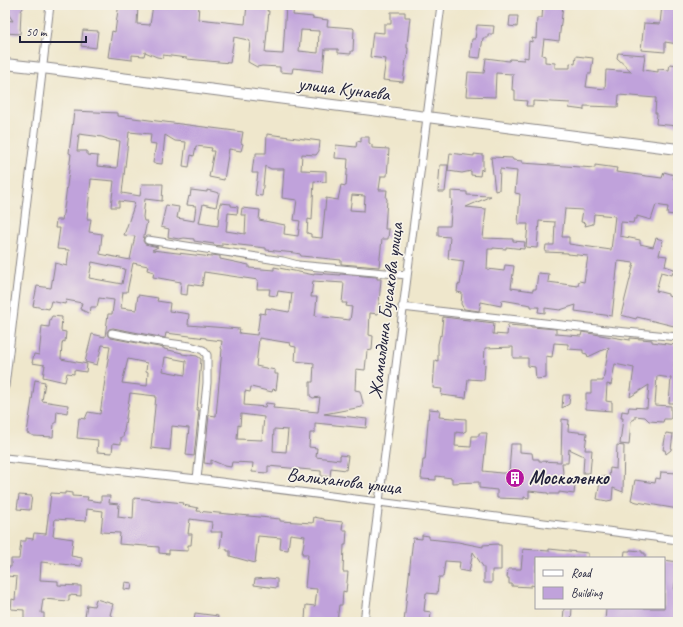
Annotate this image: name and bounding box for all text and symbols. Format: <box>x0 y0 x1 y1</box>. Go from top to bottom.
scale bar <box>20 18 86 44</box>
text: 50 m <box>26 24 48 40</box>
street label: улица Кунаева <box>296 71 393 107</box>
street label: Жамалдина Бусакова улица <box>363 220 409 401</box>
street label: Валиханова улица <box>285 462 404 500</box>
place label: Москоленко <box>529 466 610 490</box>
building icon: Москоленко <box>504 467 526 489</box>
legend <box>535 557 665 609</box>
text: Road <box>571 565 593 581</box>
text: Building <box>571 585 603 601</box>

